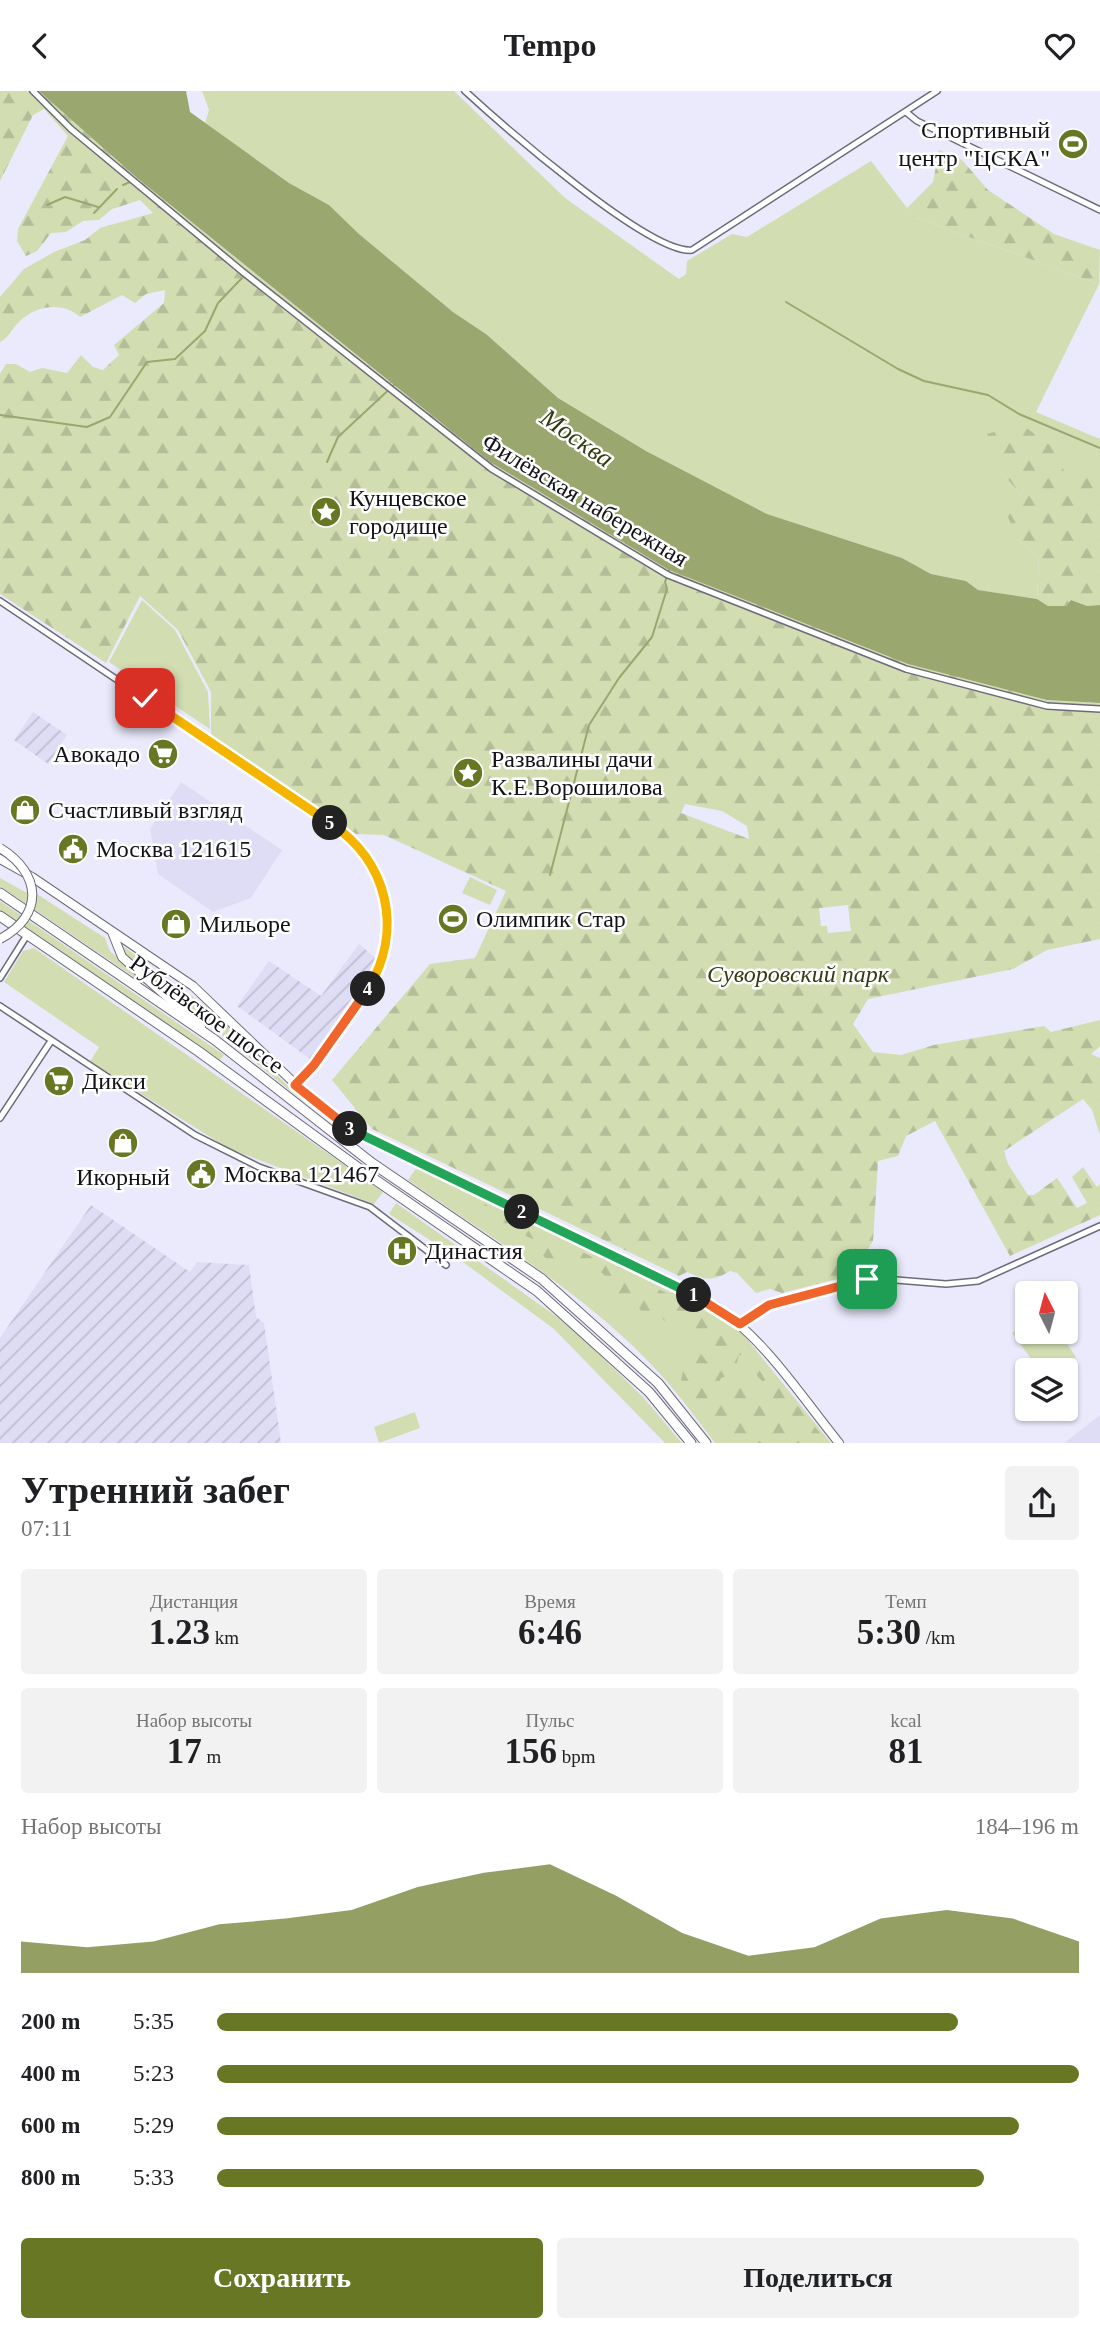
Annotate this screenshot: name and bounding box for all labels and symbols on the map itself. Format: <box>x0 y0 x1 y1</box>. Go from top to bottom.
place label: Спортивный центр "ЦСКА" <box>899 117 1050 171</box>
sports icon: Спортивный центр "ЦСКА" <box>1056 127 1090 161</box>
water label: Москва <box>534 402 619 473</box>
street label: Филёвская набережная <box>478 428 692 572</box>
place label: Кунцевское городище <box>349 485 467 539</box>
place icon: Кунцевское городище <box>309 495 343 529</box>
pin <box>115 668 175 728</box>
supermarket icon: Авокадо <box>146 737 180 771</box>
place label: Авокадо <box>53 741 140 767</box>
place label: Развалины дачи К.Е.Ворошилова <box>491 746 663 800</box>
place icon: Развалины дачи К.Е.Ворошилова <box>451 756 485 790</box>
shop icon: Счастливый взгляд <box>8 793 42 827</box>
place label: Счастливый взгляд <box>48 797 243 823</box>
pin: 5 <box>312 805 348 841</box>
public building icon: Москва 121615 <box>56 832 90 866</box>
place label: Москва 121615 <box>96 836 251 862</box>
sports icon: Олимпик Стар <box>436 902 470 936</box>
place label: Олимпик Стар <box>476 906 626 932</box>
shop icon: Мильоре <box>159 907 193 941</box>
place label: Мильоре <box>199 911 291 937</box>
street label: Рублёвское шоссе <box>125 949 289 1079</box>
park label: Суворовский парк <box>707 961 890 987</box>
pin: 4 <box>350 971 386 1007</box>
supermarket icon: Дикси <box>42 1064 76 1098</box>
place label: Дикси <box>82 1068 146 1094</box>
pin: 3 <box>332 1111 368 1147</box>
shop icon: Икорный <box>106 1126 140 1160</box>
public building icon: Москва 121467 <box>184 1157 218 1191</box>
place label: Москва 121467 <box>224 1161 379 1187</box>
place label: Икорный <box>76 1164 170 1190</box>
pin: 2 <box>504 1195 540 1229</box>
hospital icon: Династия <box>385 1234 419 1268</box>
place label: Династия <box>425 1238 523 1264</box>
pin <box>837 1249 897 1309</box>
pin: 1 <box>676 1277 712 1313</box>
north arrow <box>1015 1281 1078 1344</box>

